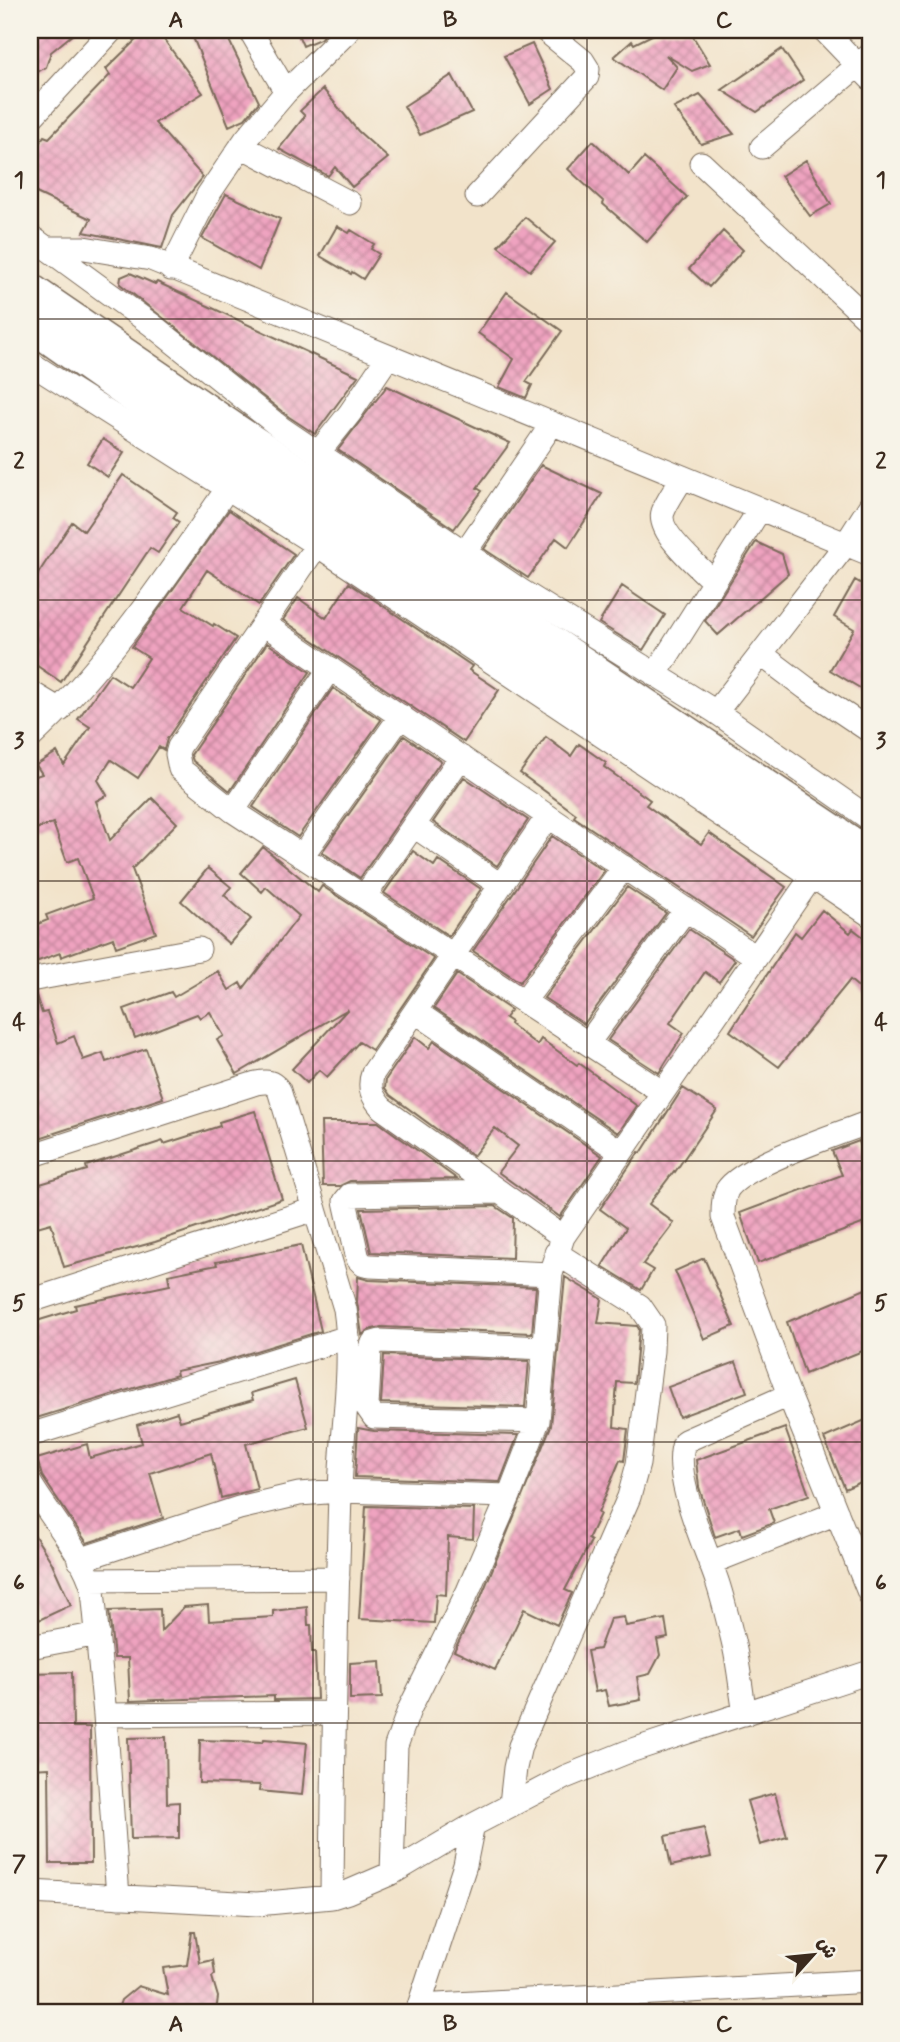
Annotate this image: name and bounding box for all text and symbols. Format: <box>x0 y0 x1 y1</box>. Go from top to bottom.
text: A <box>168 6 184 36</box>
text: B <box>443 6 458 36</box>
text: C <box>716 6 733 36</box>
text: 1 <box>14 166 24 196</box>
text: 1 <box>876 166 886 196</box>
text: 2 <box>13 447 25 477</box>
text: 2 <box>875 447 887 477</box>
text: 3 <box>14 727 25 757</box>
text: 3 <box>876 727 887 757</box>
text: 4 <box>12 1008 26 1038</box>
text: 4 <box>874 1008 888 1038</box>
text: 5 <box>12 1289 26 1319</box>
text: 5 <box>874 1289 888 1319</box>
text: 6 <box>13 1569 25 1599</box>
text: 6 <box>875 1569 887 1599</box>
text: 7 <box>12 1850 26 1880</box>
text: 7 <box>874 1850 888 1880</box>
north arrow <box>778 1920 848 1990</box>
text: ش <box>811 1933 843 1963</box>
text: A <box>168 2010 184 2040</box>
text: B <box>443 2010 458 2040</box>
text: C <box>716 2010 733 2040</box>

